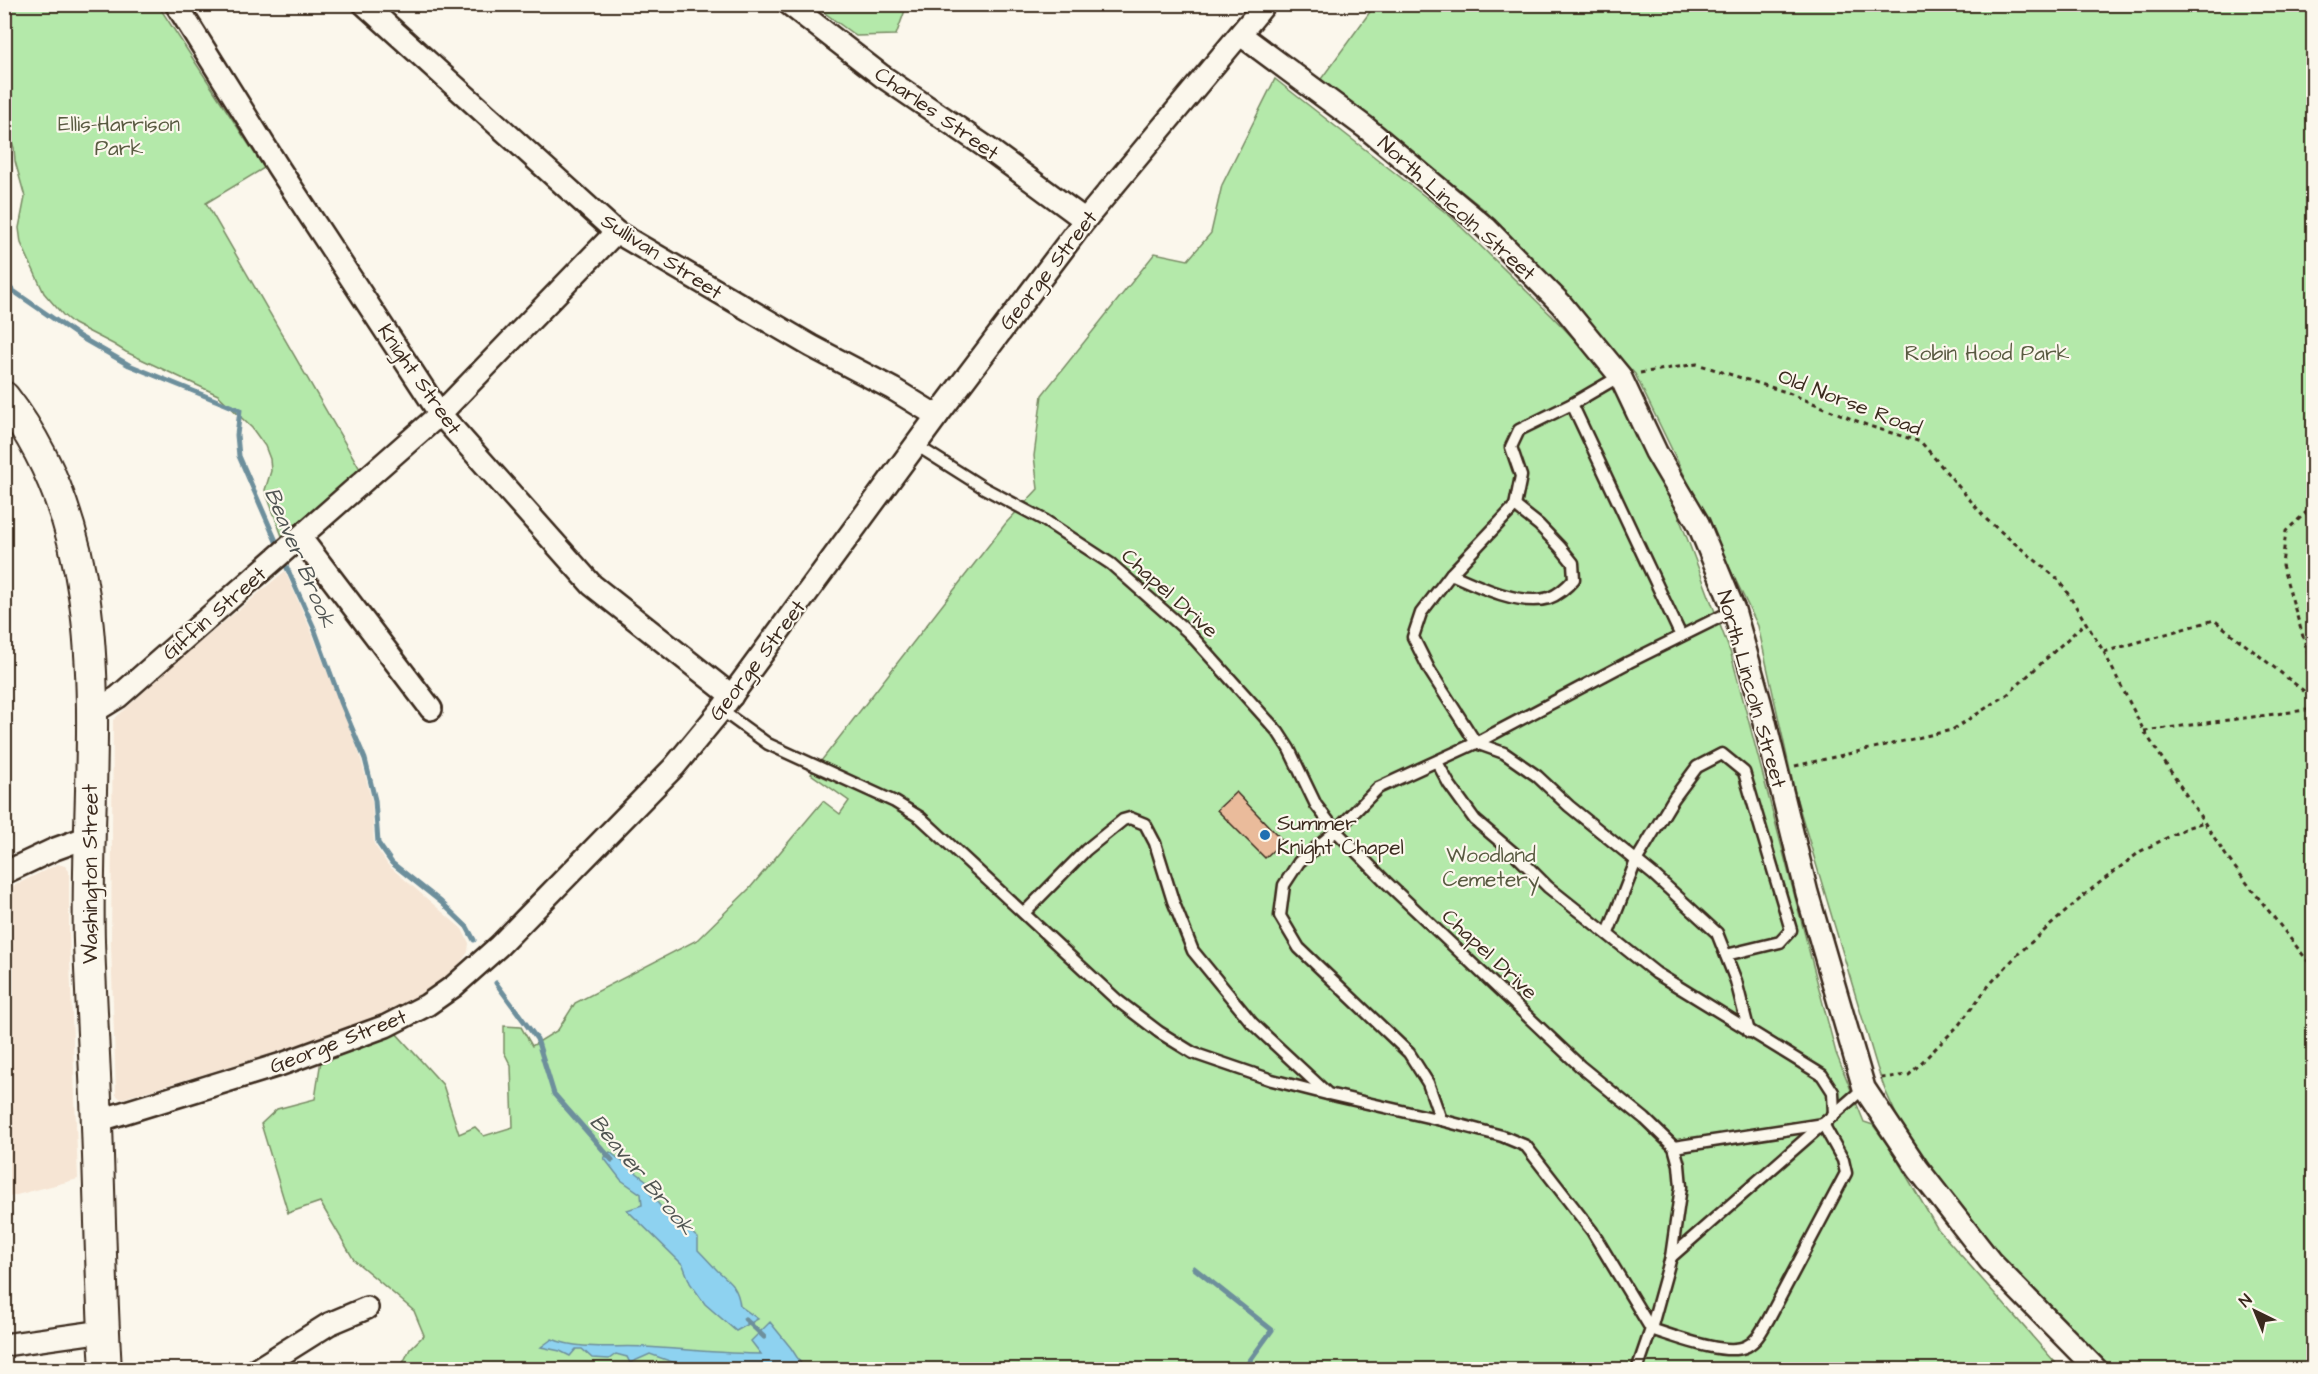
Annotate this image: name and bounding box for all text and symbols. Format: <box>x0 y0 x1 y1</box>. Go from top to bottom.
street label: Charles Street <box>869 60 1005 167</box>
park label: Ellis-Harrison Park <box>58 110 180 163</box>
street label: North Lincoln Street <box>1371 129 1543 288</box>
street label: George Street <box>992 204 1106 337</box>
street label: Sullivan Street <box>595 206 728 307</box>
street label: Knight Street <box>369 318 469 442</box>
park label: Robin Hood Park <box>1905 339 2069 368</box>
street label: Old Norse Road <box>1774 362 1926 443</box>
water label: Beaver Brook <box>256 483 343 633</box>
street label: Chapel Drive <box>1114 542 1224 645</box>
street label: Giffin Street <box>156 560 273 667</box>
street label: North Lincoln Street <box>1709 587 1794 792</box>
street label: George Street <box>702 593 814 728</box>
street label: Washington Street <box>76 784 107 964</box>
place label: Summer Knight Chapel <box>1277 809 1404 864</box>
marker: Summer Knight Chapel <box>1258 828 1272 842</box>
park label: Woodland Cemetery <box>1443 841 1540 896</box>
street label: Chapel Drive <box>1435 902 1544 1007</box>
street label: George Street <box>265 1002 412 1083</box>
water label: Beaver Brook <box>582 1108 702 1242</box>
north arrow <box>2225 1281 2285 1341</box>
text: N <box>2234 1289 2257 1312</box>

